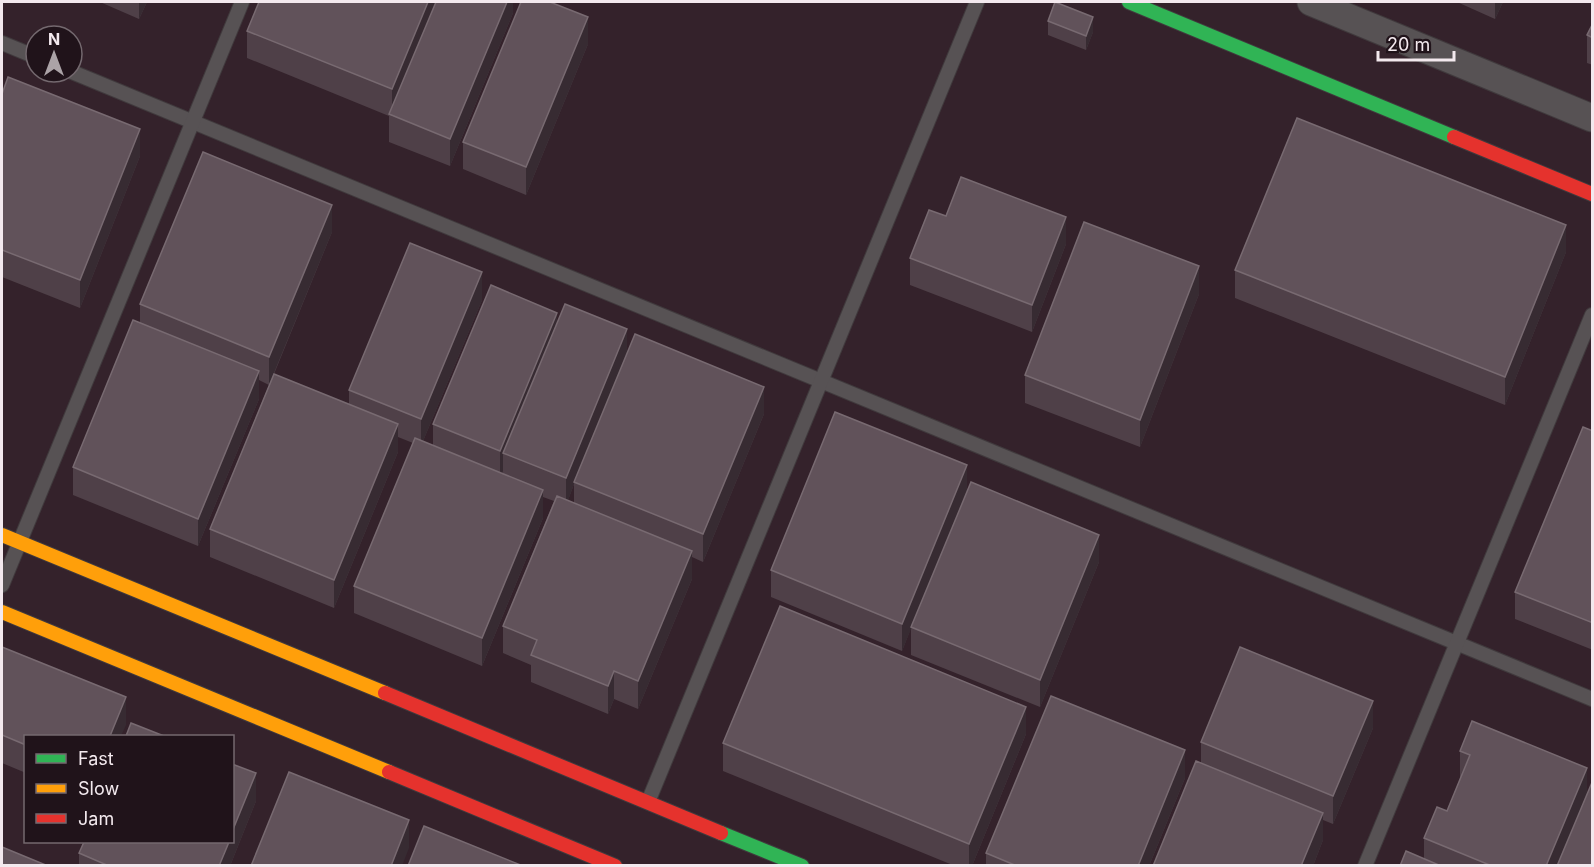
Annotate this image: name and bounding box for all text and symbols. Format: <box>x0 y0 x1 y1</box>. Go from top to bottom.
north arrow <box>24 24 84 84</box>
scale bar <box>1378 24 1454 62</box>
text: N <box>48 29 60 49</box>
text: 20 m <box>1387 34 1430 55</box>
legend <box>24 735 234 843</box>
text: Fast <box>78 748 114 769</box>
text: Slow <box>78 778 119 799</box>
text: Jam <box>78 808 114 829</box>

